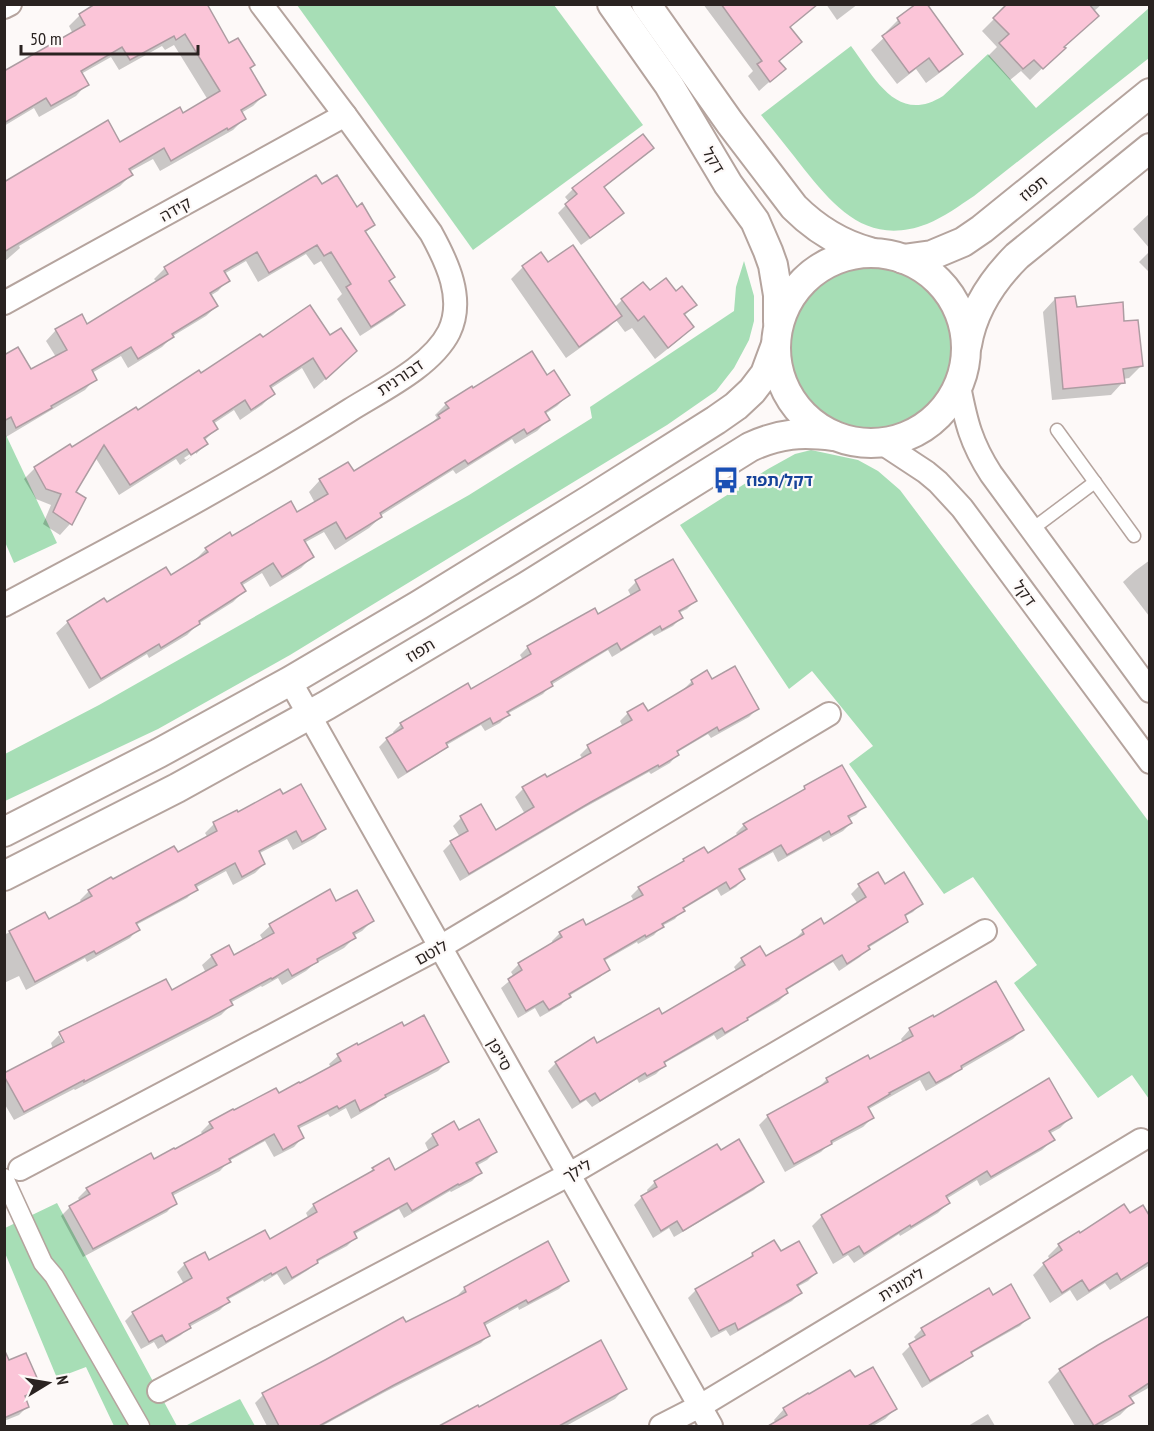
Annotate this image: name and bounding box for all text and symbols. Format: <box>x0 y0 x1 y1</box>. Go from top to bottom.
scale bar <box>21 18 198 56</box>
text: 50 m <box>30 27 62 50</box>
street label: דקל <box>698 143 730 177</box>
street label: תפוז <box>1015 171 1051 205</box>
street label: קידה <box>156 192 194 226</box>
street label: דבורנית <box>373 354 427 400</box>
bus stop icon: דקל/תפוז <box>711 465 741 495</box>
place label: דקל/תפוז <box>746 470 813 490</box>
street label: דקל <box>1009 576 1041 610</box>
street label: תפוז <box>402 634 438 666</box>
street label: לוטם <box>411 935 451 969</box>
street label: סייפן <box>483 1034 517 1074</box>
street label: לילך <box>559 1154 595 1186</box>
street label: לימונית <box>875 1263 927 1305</box>
north arrow <box>18 1353 78 1413</box>
text: N <box>52 1374 73 1386</box>

